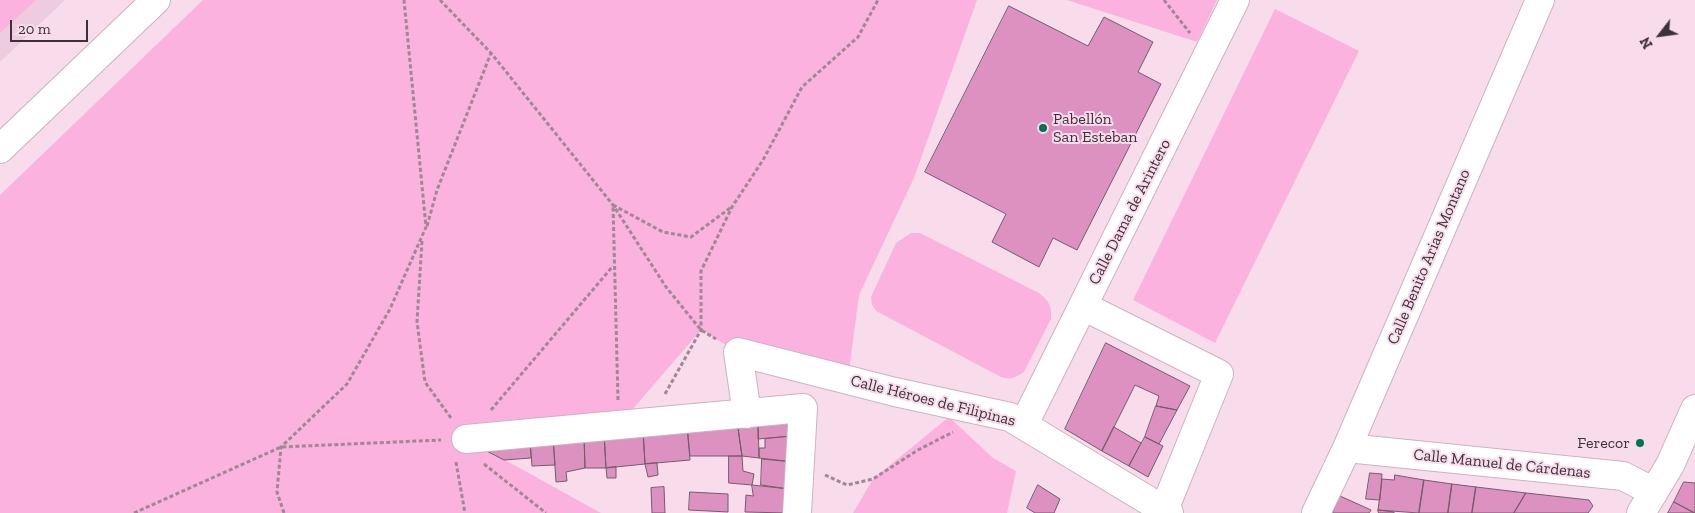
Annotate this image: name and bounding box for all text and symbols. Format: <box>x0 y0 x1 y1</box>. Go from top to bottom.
scale bar <box>12 10 90 42</box>
north arrow <box>1635 10 1685 60</box>
text: 20 m <box>18 20 51 38</box>
text: N <box>1637 34 1657 52</box>
place label: Pabellón San Esteban <box>1053 109 1137 147</box>
marker: Pabellón San Esteban <box>1037 122 1049 134</box>
street label: Calle Dama de Arintero <box>1085 136 1175 288</box>
street label: Calle Benito Arias Montano <box>1383 167 1475 347</box>
street label: Calle Héroes de Filipinas <box>849 371 1017 431</box>
place label: Ferecor <box>1577 433 1630 453</box>
marker: Ferecor <box>1634 437 1646 449</box>
street label: Calle Manuel de Cárdenas <box>1413 445 1591 483</box>

